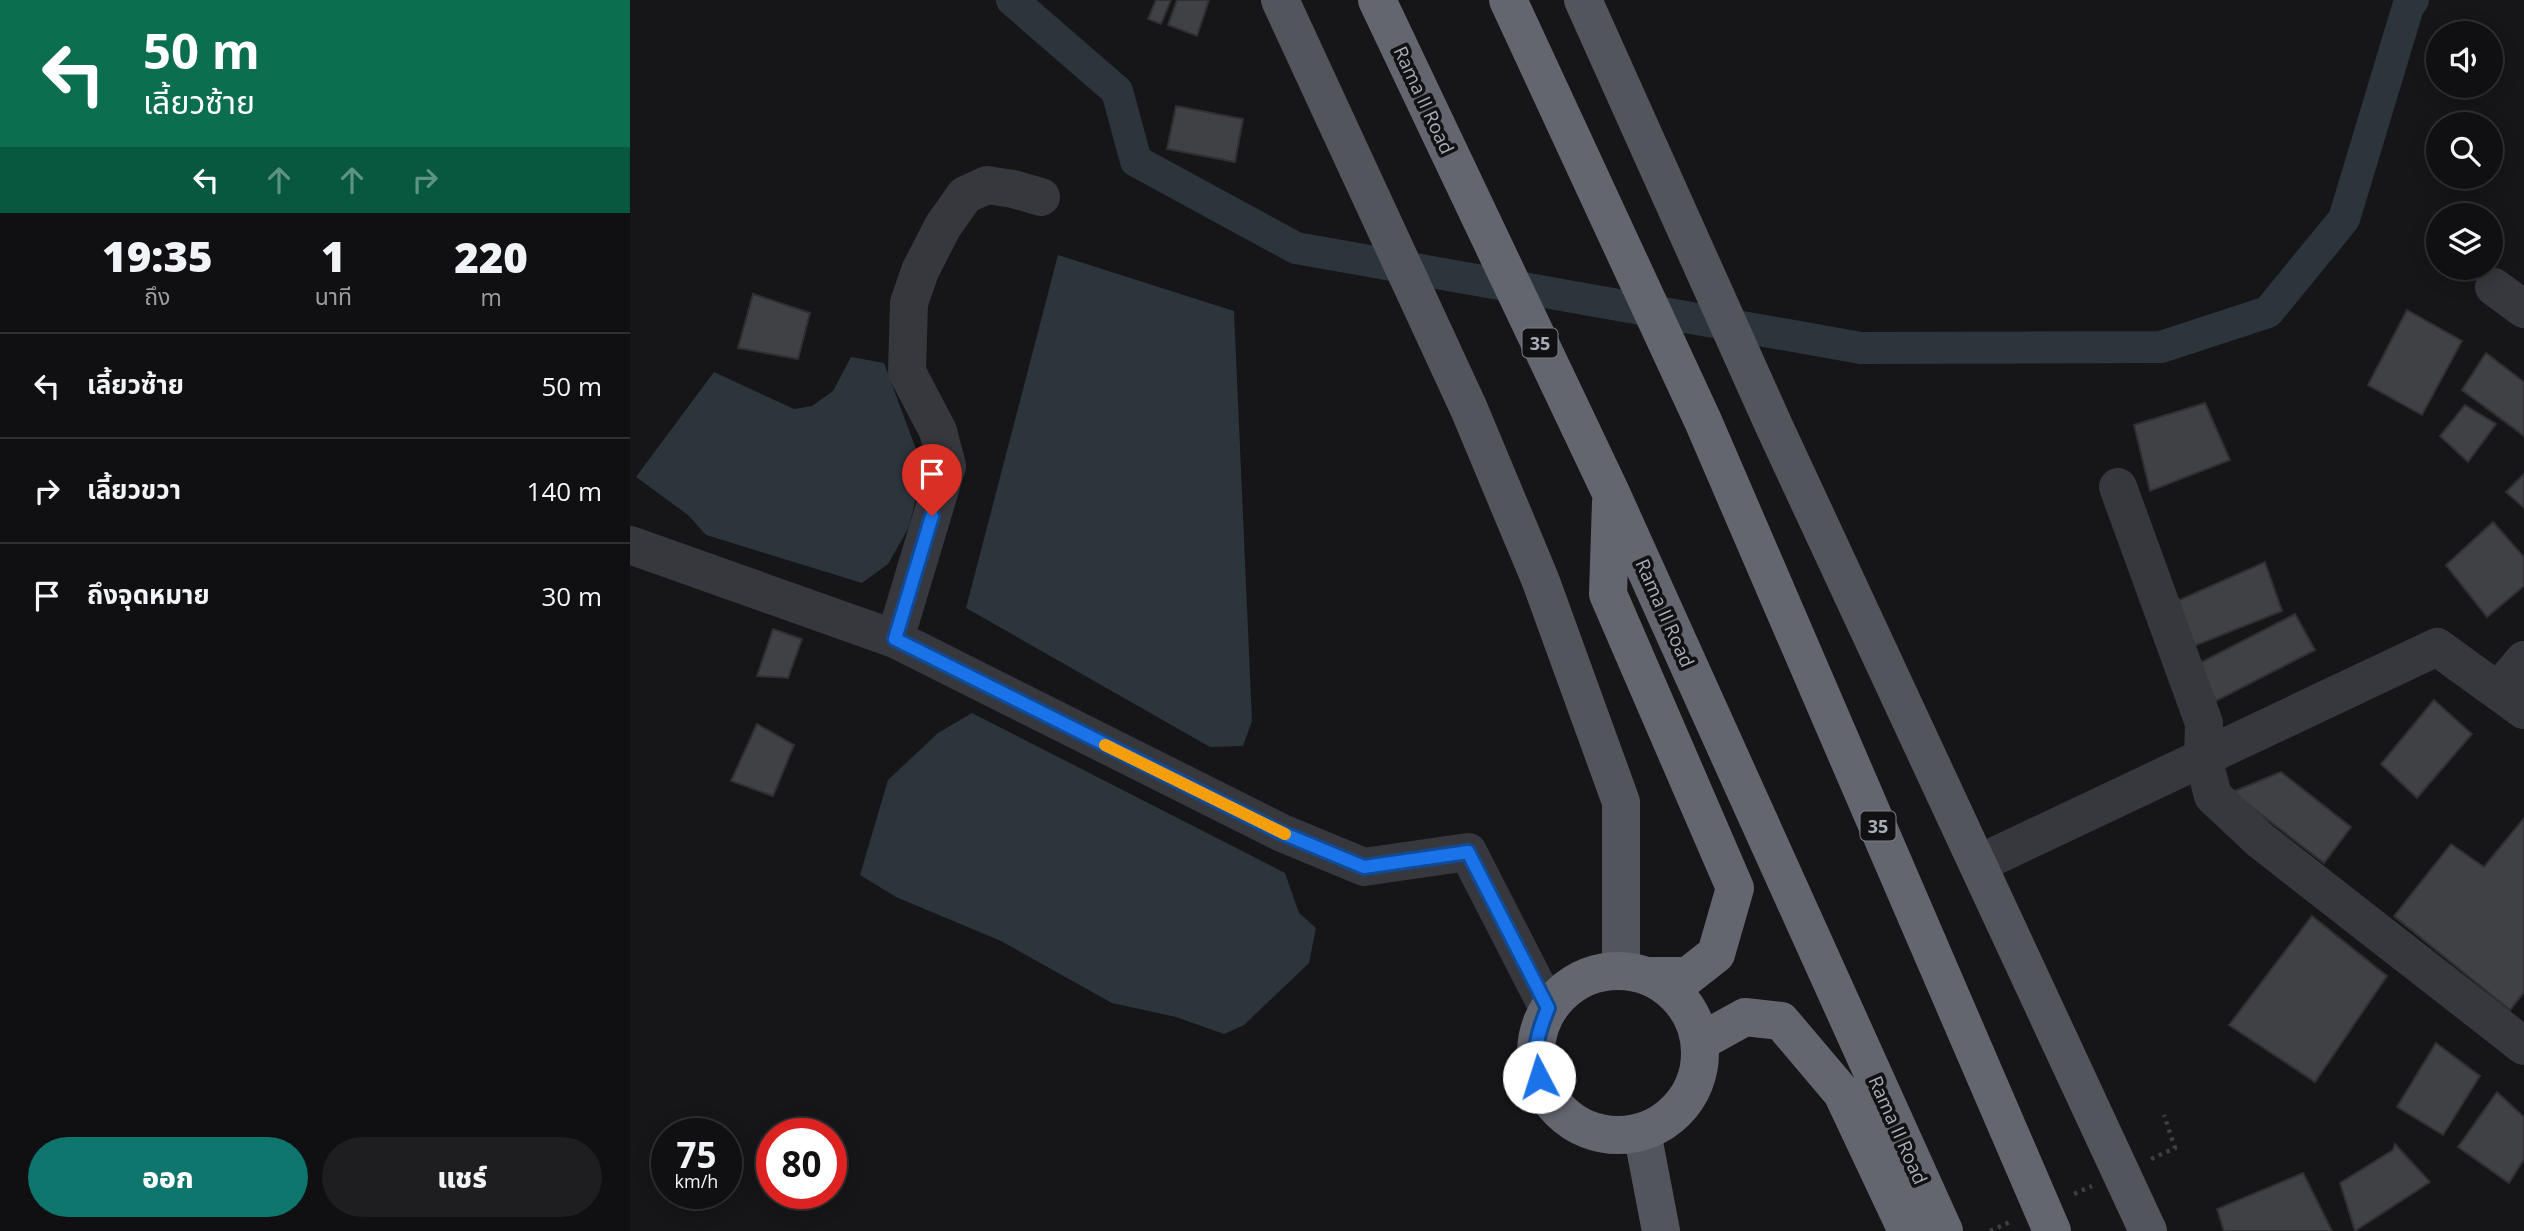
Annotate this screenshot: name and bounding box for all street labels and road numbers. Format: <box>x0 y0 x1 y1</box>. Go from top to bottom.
street label: Rama II Road <box>1388 42 1460 158</box>
road number: 35 <box>1522 328 1558 358</box>
street label: Rama II Road <box>1629 555 1701 671</box>
road number: 35 <box>1860 812 1896 840</box>
street label: Rama II Road <box>1862 1072 1934 1188</box>

